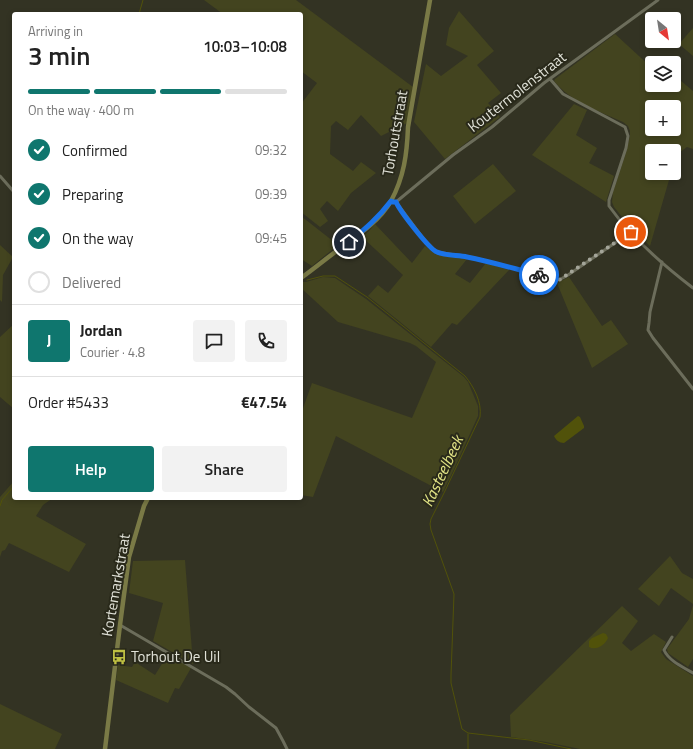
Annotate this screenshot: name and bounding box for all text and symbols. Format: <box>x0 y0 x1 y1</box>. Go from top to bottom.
north arrow <box>645 12 681 48</box>
map controls <box>645 12 681 180</box>
text: Arriving in <box>28 21 83 41</box>
text: 10:03–10:08 <box>203 35 287 58</box>
text: 3 min <box>28 36 91 75</box>
street label: Koutermolenstraat <box>463 45 571 137</box>
button: layers <box>645 56 681 92</box>
street label: Torhoutstraat <box>376 88 413 178</box>
text: On the way · 400 m <box>28 100 134 120</box>
button: + <box>645 100 681 136</box>
icon: check <box>28 139 50 161</box>
text: Confirmed <box>62 139 127 162</box>
text: 09:32 <box>255 140 287 160</box>
button: − <box>645 144 681 180</box>
icon: check <box>28 183 50 205</box>
text: Preparing <box>62 183 123 206</box>
text: 09:39 <box>255 184 287 204</box>
pin <box>614 215 648 249</box>
icon: bag <box>620 221 642 243</box>
pin <box>332 225 366 259</box>
icon: check <box>28 227 50 249</box>
text: On the way <box>62 227 134 250</box>
text: 09:45 <box>255 228 287 248</box>
icon: home <box>338 231 360 253</box>
courier <box>519 255 559 295</box>
icon: bike <box>528 264 550 286</box>
text: Delivered <box>62 271 121 294</box>
text: Jordan <box>80 319 122 342</box>
button: chat <box>193 320 235 362</box>
button: phone <box>245 320 287 362</box>
text: J <box>47 329 51 352</box>
text: Courier · 4.8 <box>80 342 145 362</box>
text: Order #5433 <box>28 391 109 414</box>
text: €47.54 <box>241 391 287 414</box>
water label: Kasteelbeek <box>415 430 470 511</box>
button: Help <box>28 446 154 492</box>
button: Share <box>162 446 287 492</box>
street label: Kortemarkstraat <box>95 531 136 638</box>
place label: Torhout De Uil <box>131 645 220 668</box>
bus stop icon: Torhout De Uil <box>110 648 128 666</box>

